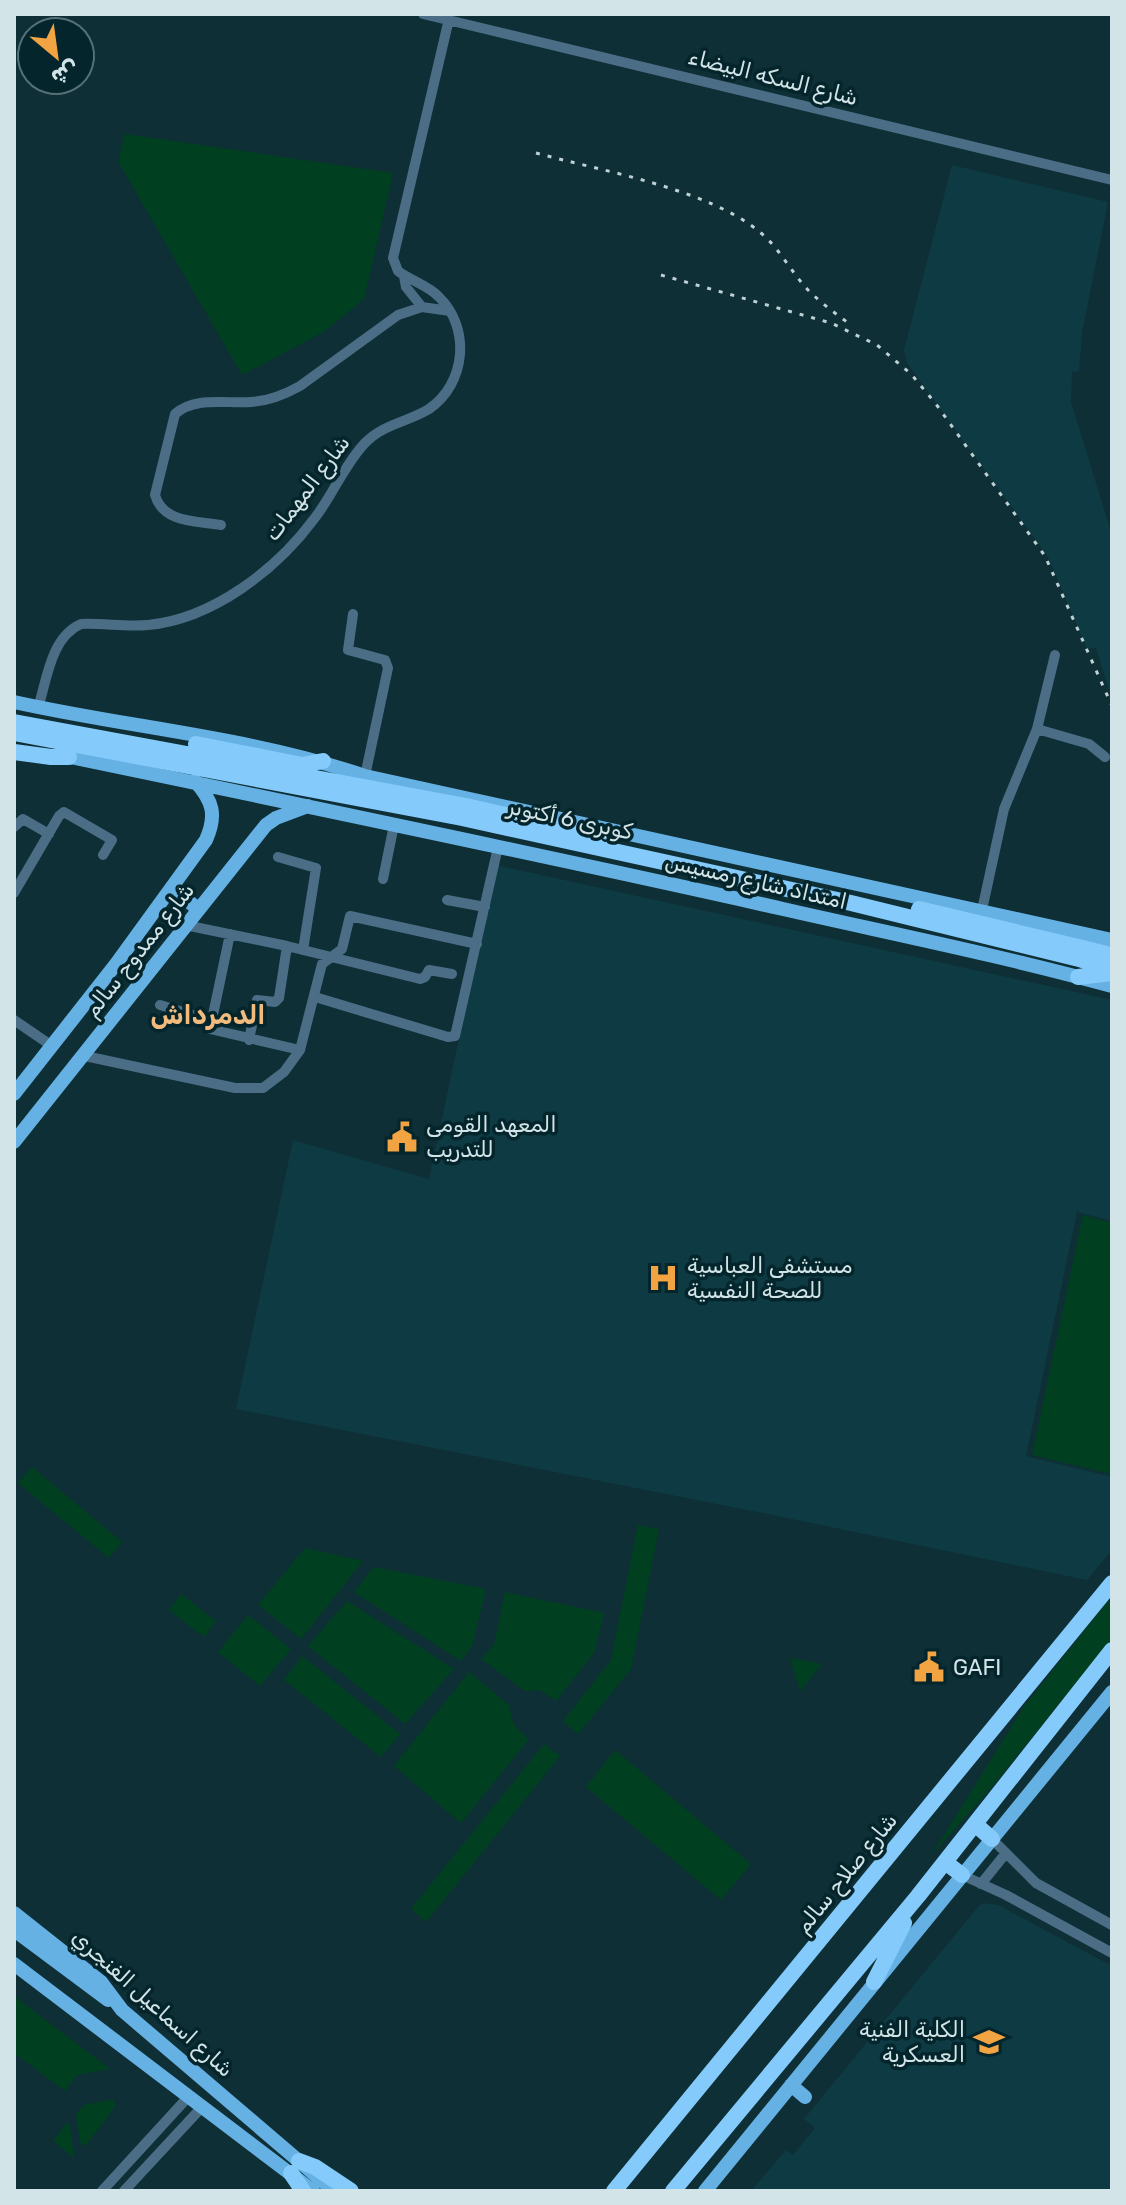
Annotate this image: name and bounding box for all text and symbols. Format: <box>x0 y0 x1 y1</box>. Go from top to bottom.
north arrow <box>16 16 96 96</box>
street label: شارع السكه البيضاء <box>685 43 861 113</box>
text: ش <box>47 54 84 92</box>
street label: شارع المهمات <box>259 430 357 547</box>
street label: كوبرى 6 أكتوبر <box>503 792 635 845</box>
street label: امتداد شارع رمسيس <box>662 847 849 917</box>
street label: شارع ممدوح سالم <box>78 877 202 1024</box>
district label: الدمرداش <box>151 1000 265 1031</box>
place label: المعهد القومى للتدريب <box>426 1111 557 1163</box>
public building icon: المعهد القومى للتدريب <box>385 1120 419 1154</box>
place label: مستشفى العباسية للصحة النفسية <box>687 1252 852 1304</box>
hospital icon: مستشفى العباسية للصحة النفسية <box>646 1261 680 1295</box>
public building icon: GAFI <box>912 1650 946 1684</box>
place label: GAFI <box>953 1654 1001 1681</box>
street label: شارع صلاح سالم <box>789 1807 904 1940</box>
street label: شارع اسماعيل الفنجري <box>65 1923 239 2084</box>
place label: الكلية الفنية العسكرية <box>859 2016 965 2068</box>
school or university icon: الكلية الفنية العسكرية <box>972 2025 1006 2059</box>

